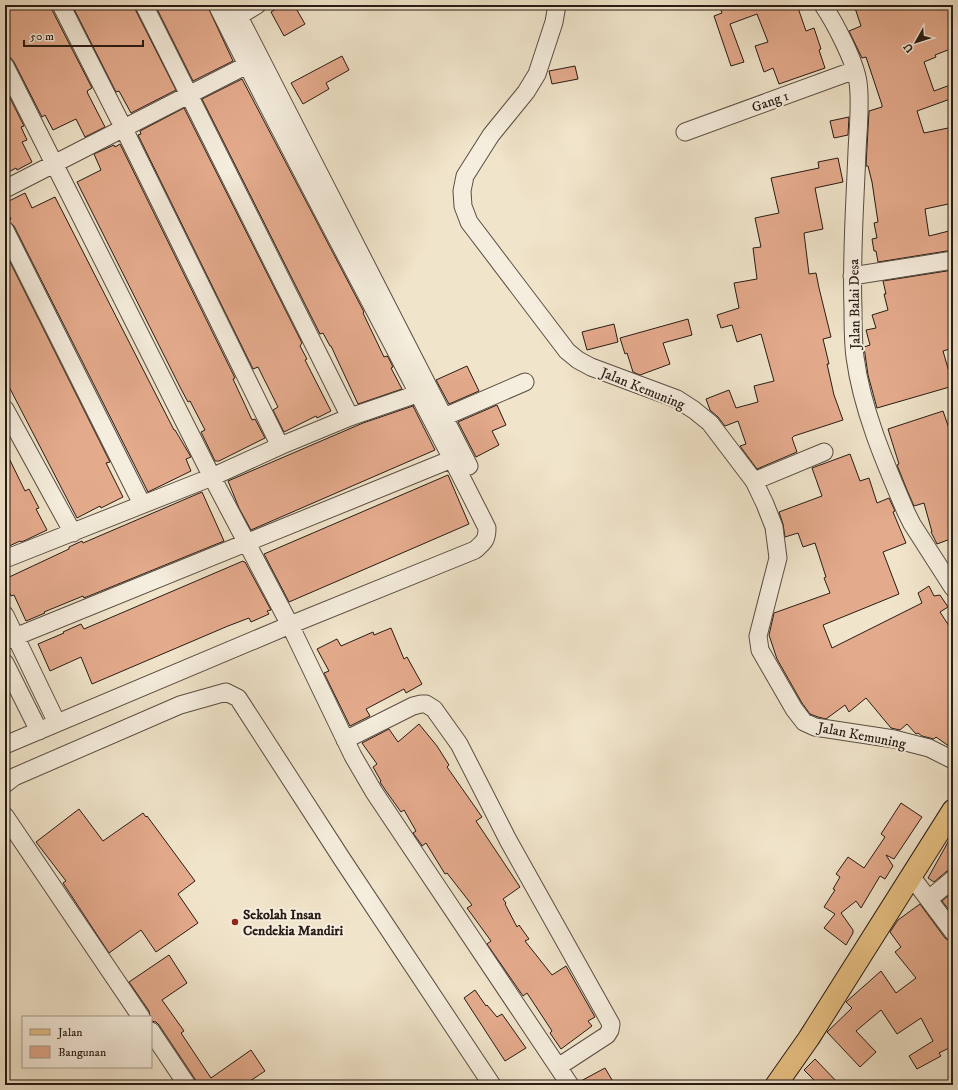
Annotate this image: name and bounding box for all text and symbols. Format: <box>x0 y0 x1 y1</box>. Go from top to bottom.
scale bar <box>24 22 143 48</box>
north arrow <box>896 22 936 62</box>
text: 50 m <box>30 29 54 44</box>
text: U <box>901 40 917 55</box>
street label: Gang 1 <box>749 87 791 117</box>
street label: Jalan Balai Desa <box>845 259 865 351</box>
street label: Jalan Kemuning <box>596 363 688 414</box>
street label: Jalan Kemuning <box>814 718 908 753</box>
place label: Sekolah Insan Cendekia Mandiri <box>243 906 343 940</box>
marker: Sekolah Insan Cendekia Mandiri <box>230 917 240 927</box>
legend <box>22 1016 152 1068</box>
text: Jalan <box>57 1025 83 1040</box>
text: Bangunan <box>58 1045 107 1060</box>

